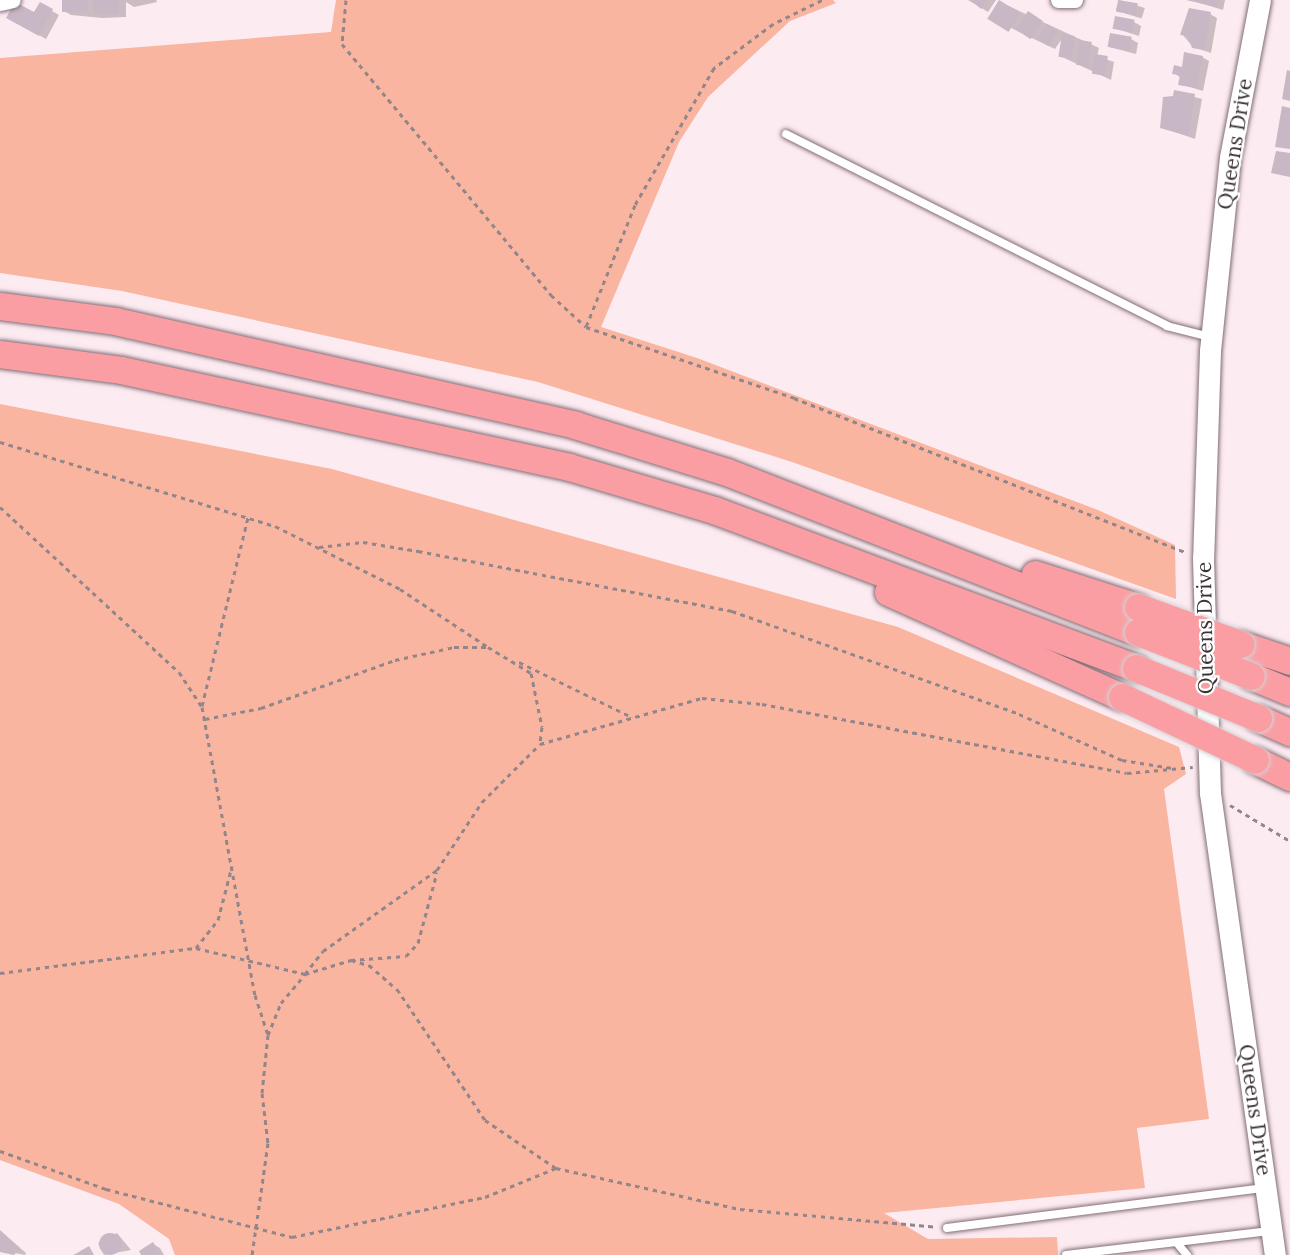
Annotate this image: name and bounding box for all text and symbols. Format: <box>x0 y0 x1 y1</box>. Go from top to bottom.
street label: Queens Drive <box>1212 77 1258 211</box>
street label: Queens Drive <box>1191 562 1219 694</box>
street label: Queens Drive <box>1233 1043 1277 1177</box>

